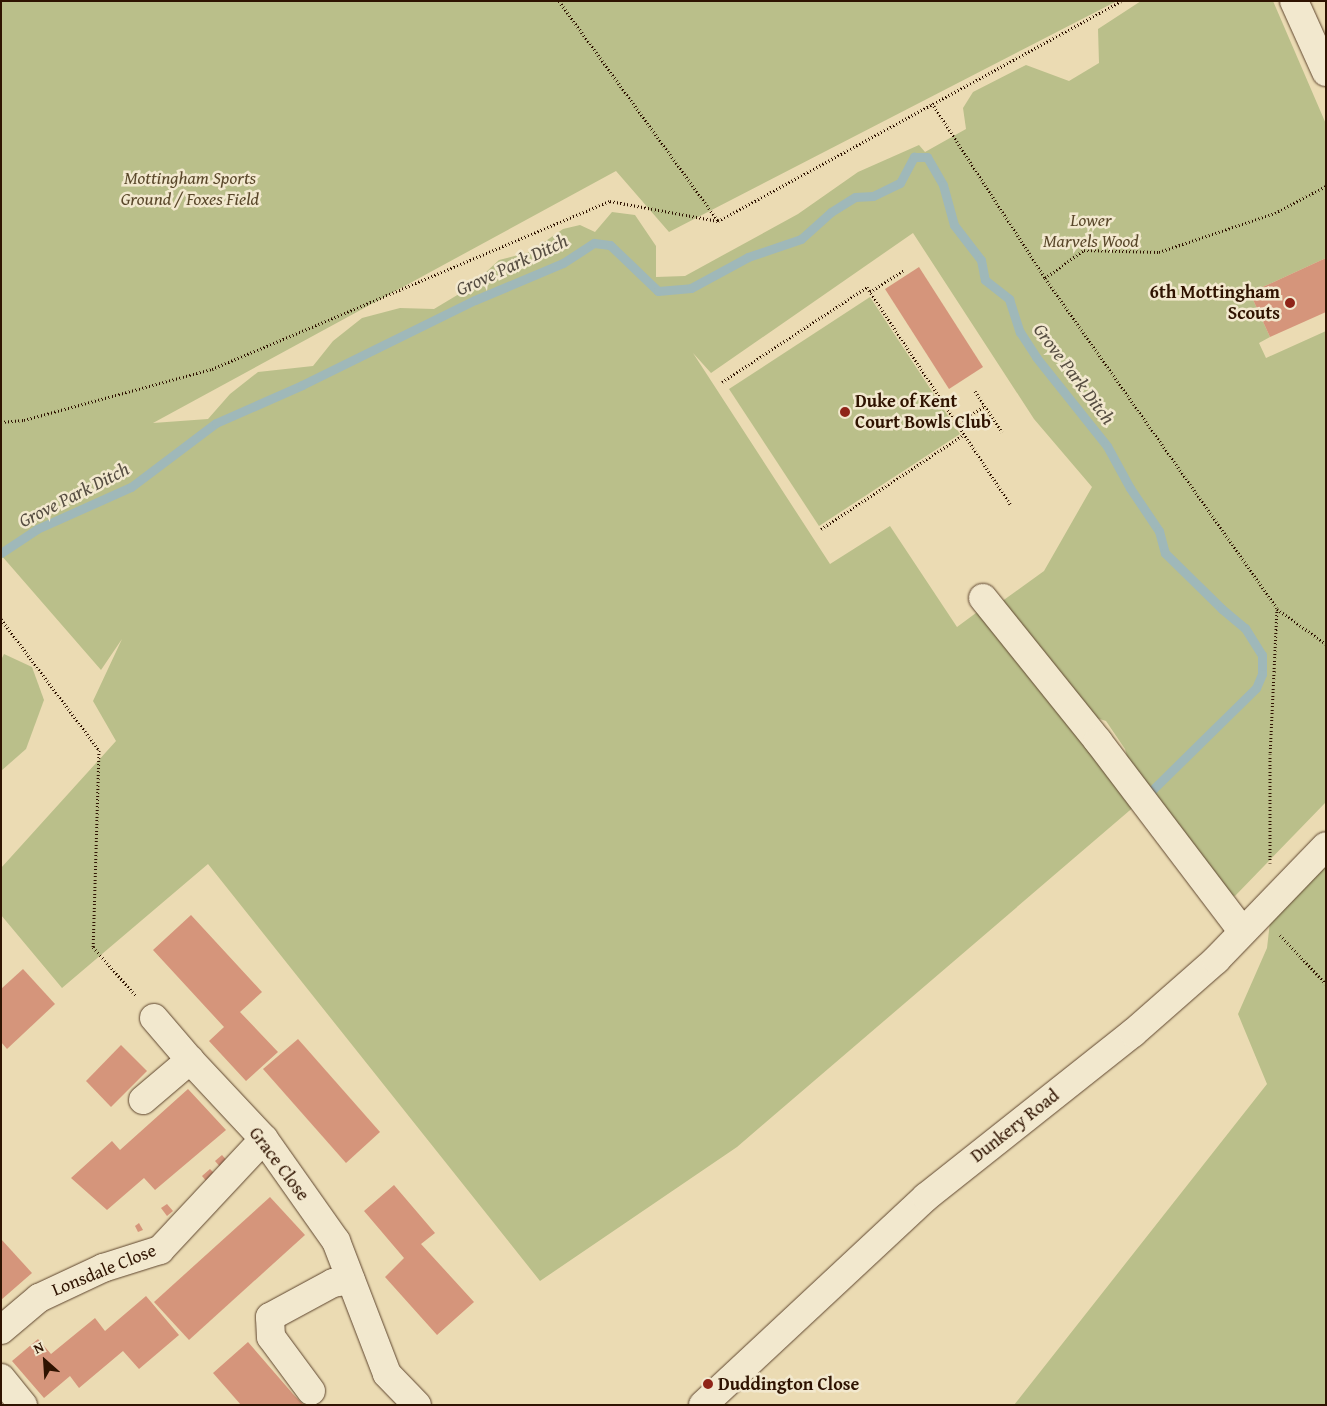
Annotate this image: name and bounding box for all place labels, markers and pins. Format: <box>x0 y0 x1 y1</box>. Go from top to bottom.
place label: 6th Mottingham Scouts <box>1150 282 1280 324</box>
marker: 6th Mottingham Scouts <box>1284 297 1296 309</box>
place label: Duke of Kent Court Bowls Club <box>855 391 991 434</box>
marker: Duke of Kent Court Bowls Club <box>839 406 851 418</box>
place label: Duddington Close <box>718 1373 859 1395</box>
marker: Duddington Close <box>702 1378 714 1390</box>

